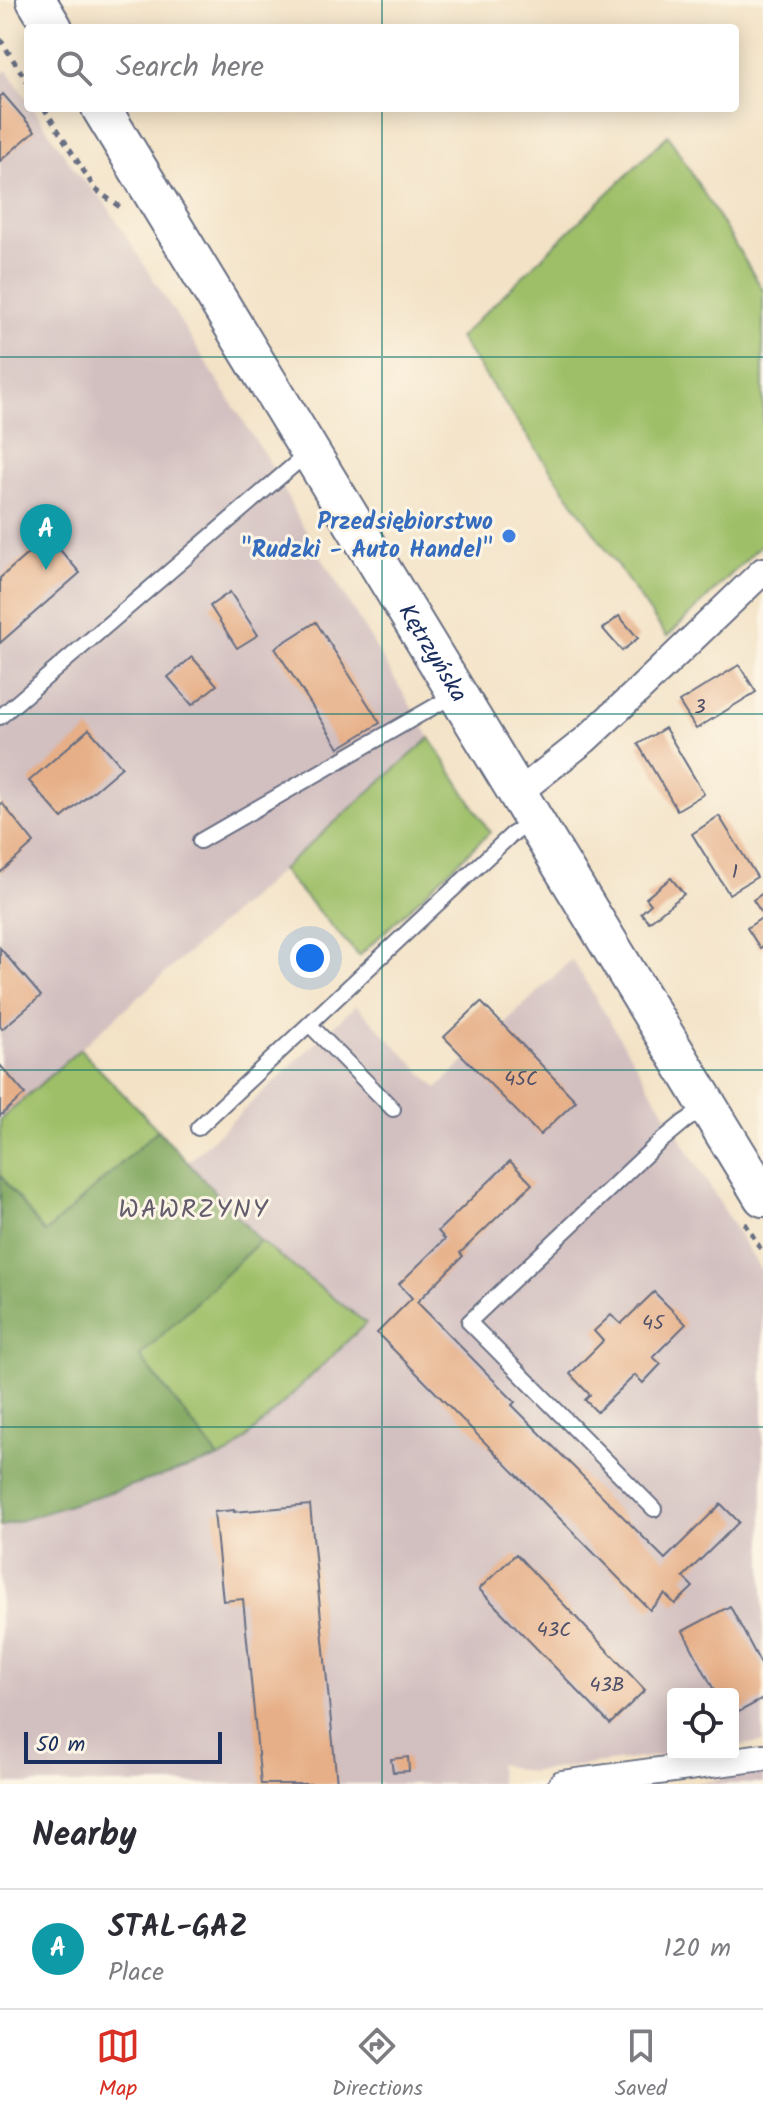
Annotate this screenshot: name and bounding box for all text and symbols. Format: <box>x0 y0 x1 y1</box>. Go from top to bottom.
search box <box>24 24 739 112</box>
text: Search here <box>116 44 264 92</box>
icon: search <box>52 46 96 90</box>
place label: Przedsiębiorstwo "Rudzki - Auto Handel" <box>240 503 493 570</box>
pin: A <box>20 504 72 570</box>
marker: Przedsiębiorstwo "Rudzki - Auto Handel" <box>500 527 518 545</box>
street label: Kętrzyńska <box>387 596 477 710</box>
house number: 3 <box>694 692 706 724</box>
house number: 1 <box>732 857 738 889</box>
your location <box>290 938 330 978</box>
house number: 45C <box>504 1064 538 1096</box>
district label: WAWRZYNY <box>118 1189 270 1231</box>
house number: 45 <box>642 1308 665 1340</box>
house number: 43C <box>537 1615 571 1647</box>
house number: 43B <box>589 1670 625 1702</box>
map controls <box>667 1688 739 1760</box>
button: locate <box>667 1688 739 1760</box>
scale bar <box>24 1728 222 1764</box>
text: 50 m <box>36 1728 85 1763</box>
text: Nearby <box>32 1809 137 1863</box>
text: STAL-GAZ <box>108 1904 248 1952</box>
text: A <box>50 1928 66 1970</box>
text: 120 m <box>664 1928 731 1970</box>
text: Place <box>108 1952 164 1994</box>
tab: Map <box>96 2024 140 2107</box>
tab: Directions <box>332 2024 423 2107</box>
tab: Saved <box>615 2024 667 2107</box>

